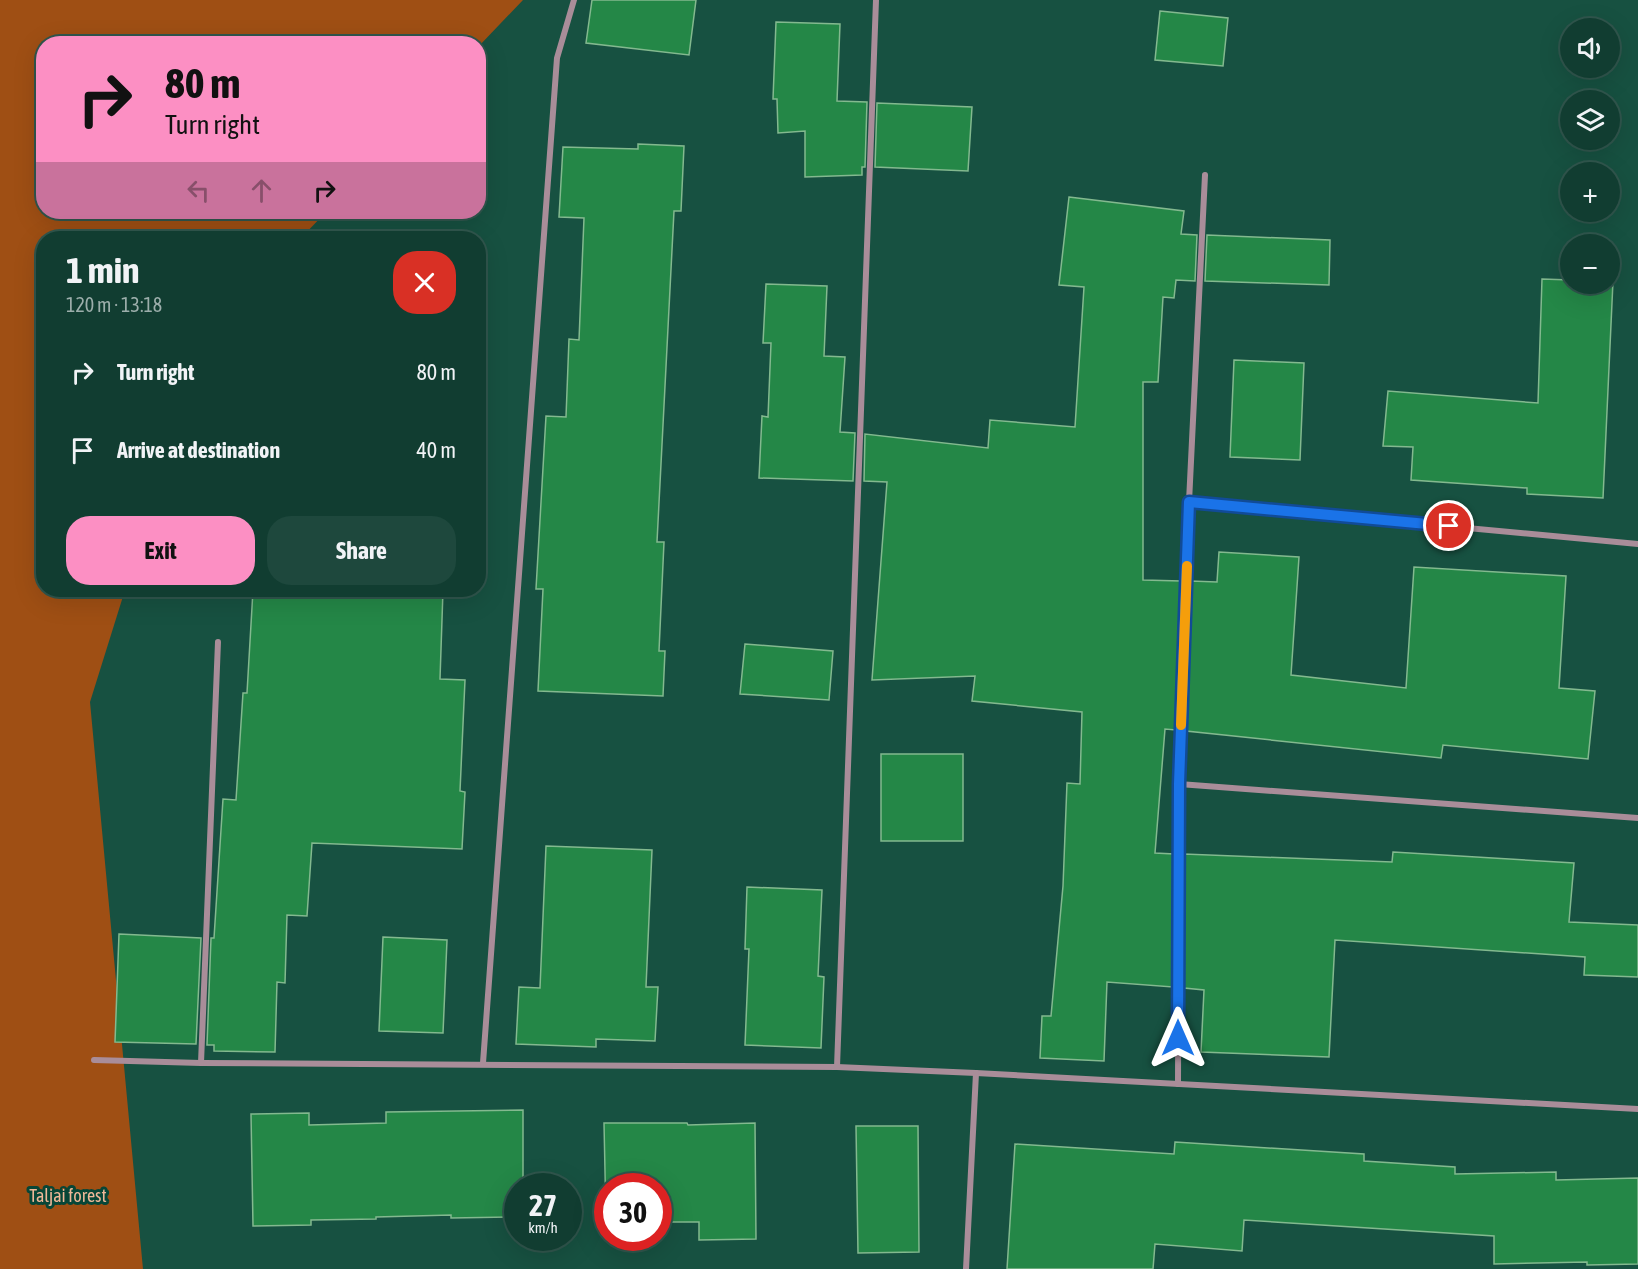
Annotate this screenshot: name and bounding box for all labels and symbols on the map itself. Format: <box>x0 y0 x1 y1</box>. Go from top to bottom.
pin <box>1423 500 1474 551</box>
position arrow <box>1146 1006 1210 1070</box>
speed limit sign: 30 <box>594 1173 672 1251</box>
park label: Taljai forest <box>29 1185 107 1206</box>

